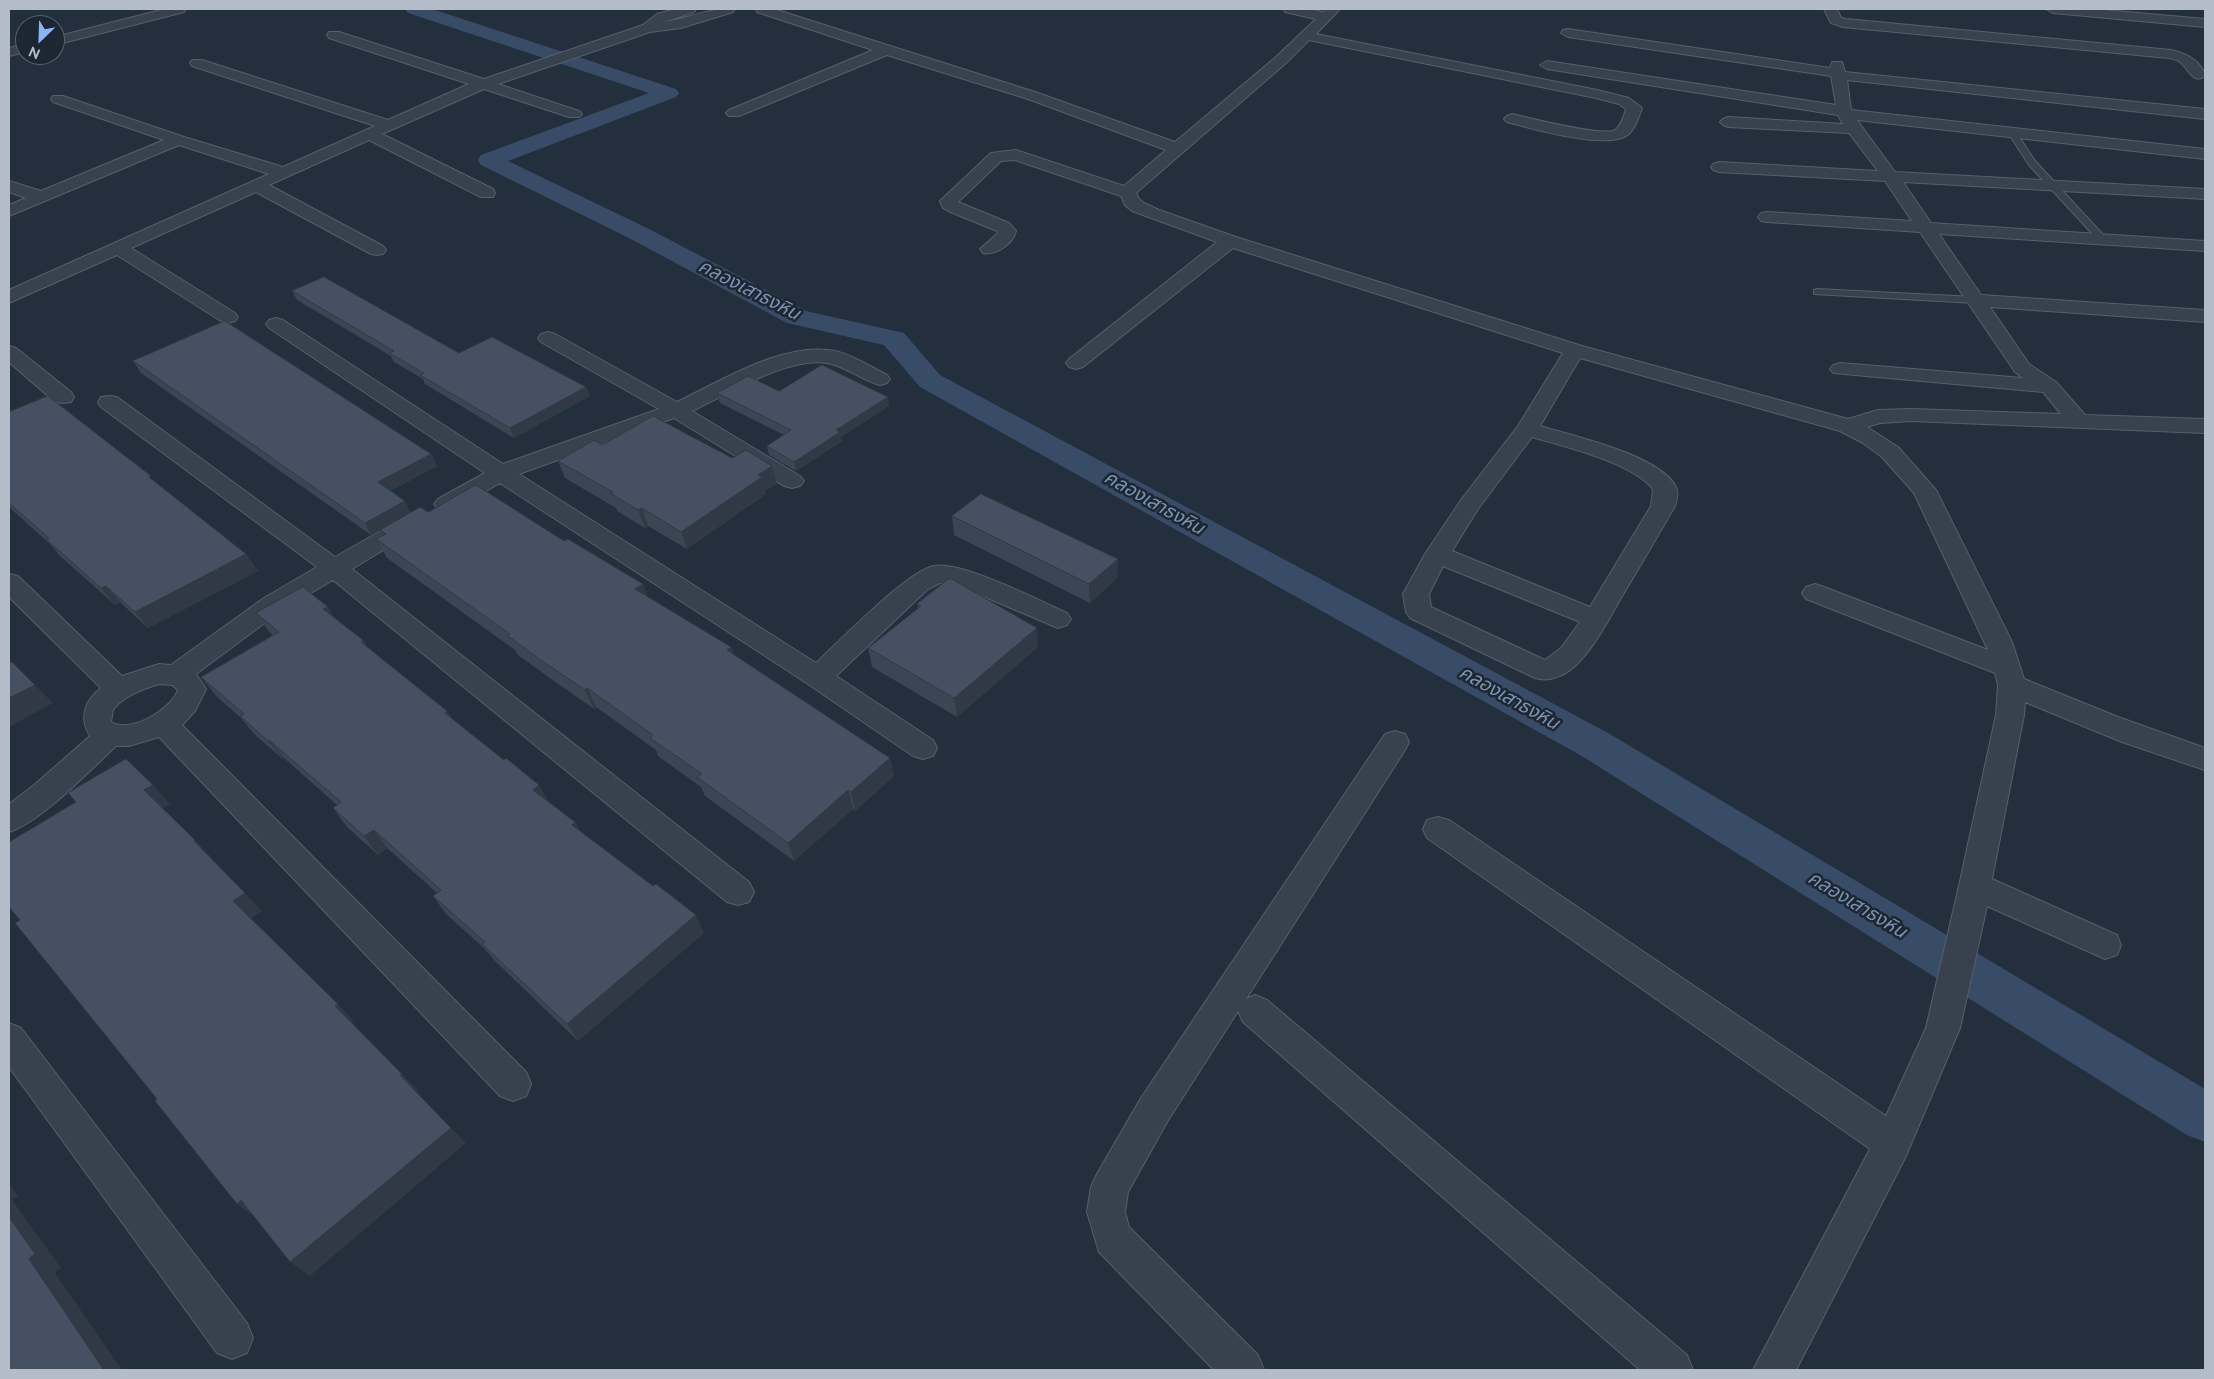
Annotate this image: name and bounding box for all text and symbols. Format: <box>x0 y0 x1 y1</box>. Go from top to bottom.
north arrow <box>15 15 65 65</box>
text: N <box>26 43 42 62</box>
water label: คลองเสาธงหิน <box>694 255 804 325</box>
water label: คลองเสาธงหิน <box>1100 466 1208 540</box>
water label: คลองเสาธงหิน <box>1455 661 1563 735</box>
water label: คลองเสาธงหิน <box>1804 867 1910 943</box>

